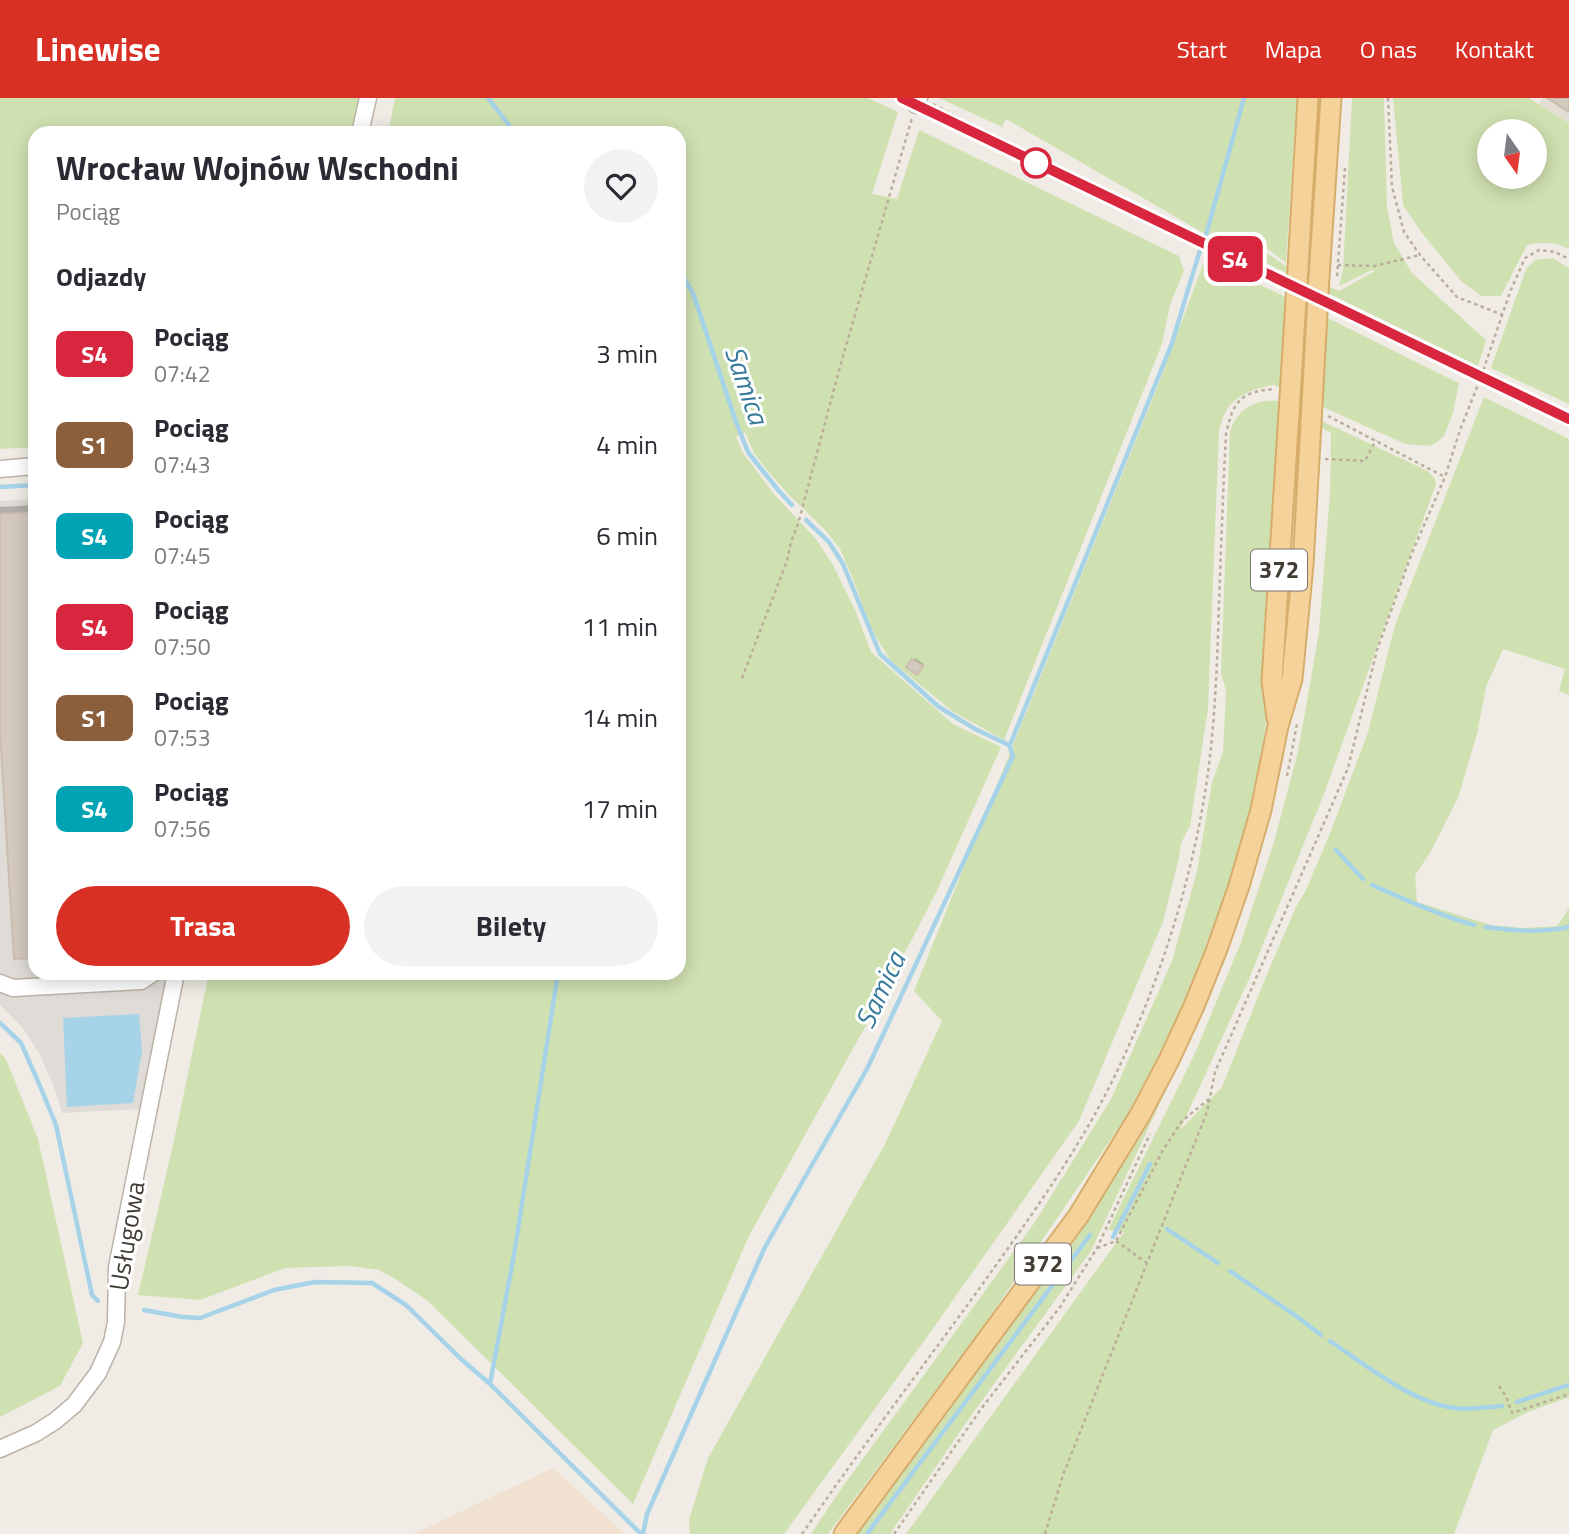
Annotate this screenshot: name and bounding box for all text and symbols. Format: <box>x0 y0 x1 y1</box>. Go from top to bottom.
text: Linewise <box>35 24 161 74</box>
text: Start <box>1177 31 1227 67</box>
text: Mapa <box>1265 31 1322 67</box>
text: O nas <box>1360 31 1417 67</box>
text: Kontakt <box>1455 31 1534 67</box>
north arrow <box>1477 119 1547 189</box>
map controls <box>1477 119 1547 189</box>
text: Wrocław Wojnów Wschodni <box>56 143 459 193</box>
unlabelled marker <box>1021 148 1051 178</box>
button: heart <box>584 149 658 223</box>
text: Pociąg <box>56 194 120 229</box>
line badge: S4 <box>1204 236 1266 282</box>
text: S4 <box>1222 241 1248 277</box>
text: Odjazdy <box>56 257 146 296</box>
text: Pociąg <box>154 317 229 356</box>
text: 3 min <box>596 334 658 373</box>
text: S4 <box>81 336 108 372</box>
water label: Samica <box>714 340 782 432</box>
text: 07:42 <box>154 356 211 391</box>
text: Pociąg <box>154 408 229 447</box>
text: 4 min <box>596 425 658 464</box>
text: S1 <box>81 427 108 463</box>
text: 07:43 <box>154 447 211 482</box>
text: Pociąg <box>154 499 229 538</box>
text: 6 min <box>596 516 658 555</box>
text: S4 <box>81 518 108 554</box>
text: 07:45 <box>154 538 211 573</box>
road number: 372 <box>1251 550 1307 590</box>
text: Pociąg <box>154 590 229 629</box>
text: 11 min <box>582 607 658 646</box>
text: S4 <box>81 609 108 645</box>
text: 07:50 <box>154 629 211 664</box>
text: Pociąg <box>154 681 229 720</box>
text: 14 min <box>582 698 658 737</box>
text: S1 <box>81 700 108 736</box>
text: 07:53 <box>154 720 211 755</box>
text: Pociąg <box>154 772 229 811</box>
text: 17 min <box>582 789 658 828</box>
text: S4 <box>81 791 108 827</box>
text: 07:56 <box>154 811 211 846</box>
button: Trasa <box>56 886 350 966</box>
button: Bilety <box>364 886 658 966</box>
water label: Samica <box>843 942 917 1035</box>
street label: Usługowa <box>99 1178 154 1293</box>
road number: 372 <box>1015 1244 1071 1284</box>

